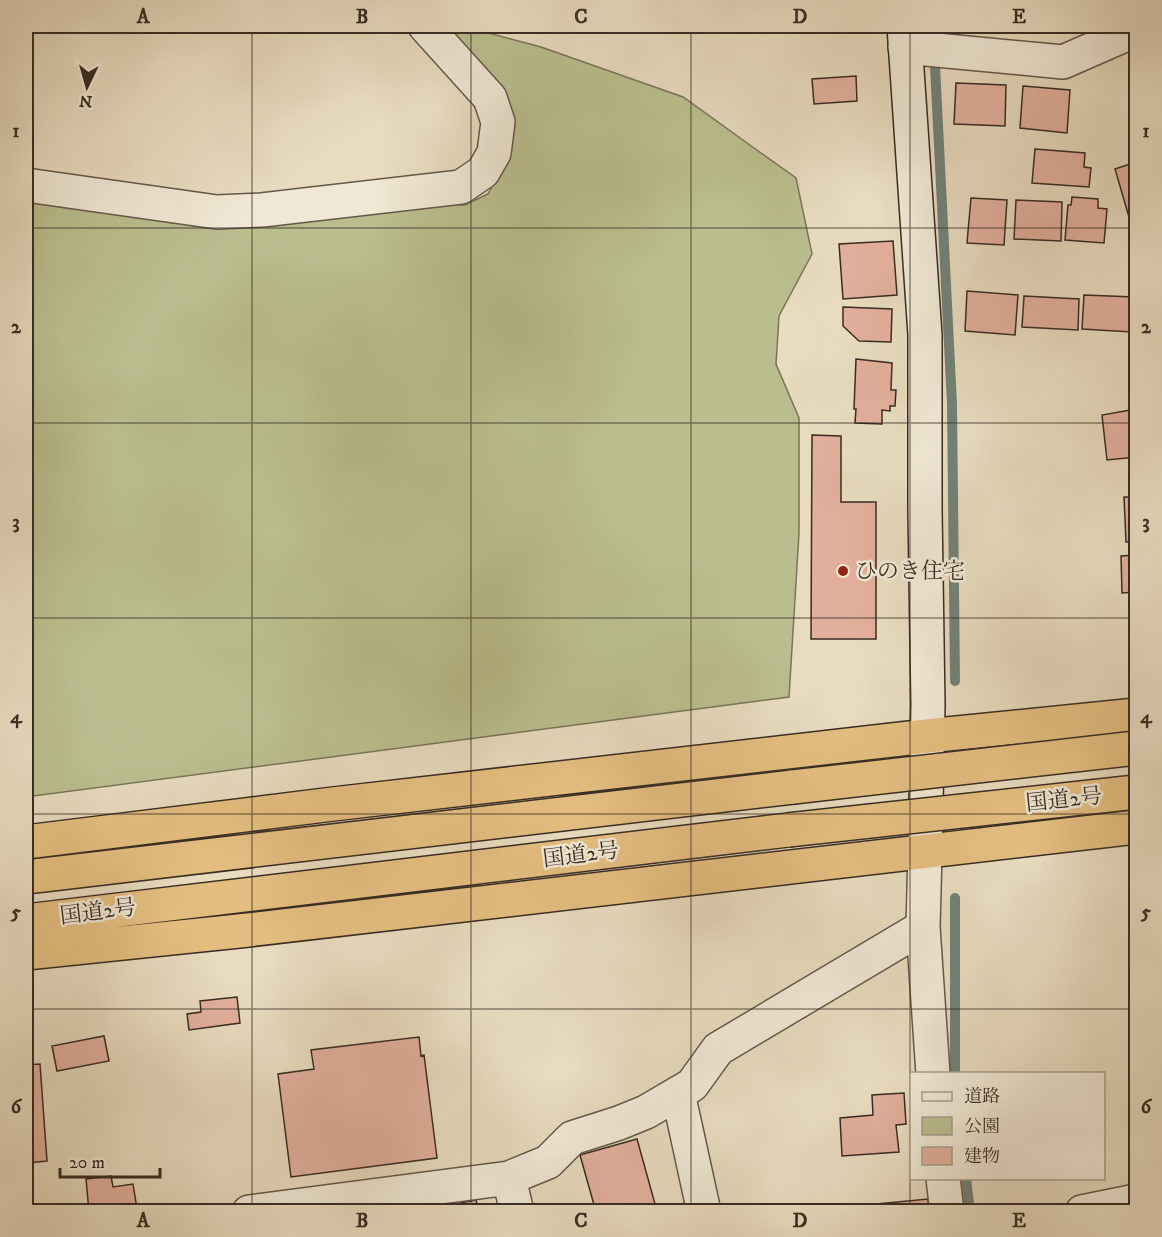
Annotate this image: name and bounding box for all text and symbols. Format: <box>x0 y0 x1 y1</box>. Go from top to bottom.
text: A <box>136 5 151 30</box>
text: B <box>356 5 368 30</box>
text: C <box>574 5 588 30</box>
text: D <box>793 5 808 30</box>
text: E <box>1012 5 1026 30</box>
north arrow <box>57 57 117 117</box>
text: N <box>78 90 93 111</box>
text: 1 <box>12 119 20 144</box>
text: 1 <box>1142 119 1150 144</box>
text: 2 <box>11 315 22 340</box>
text: 2 <box>1141 315 1152 340</box>
text: 3 <box>12 510 20 535</box>
text: 3 <box>1142 510 1150 535</box>
place label: ひのき住宅 <box>855 558 965 585</box>
marker: ひのき住宅 <box>836 564 850 578</box>
text: 4 <box>10 705 23 730</box>
text: 4 <box>1140 705 1153 730</box>
street label: 国道2号 <box>1024 783 1104 817</box>
street label: 国道2号 <box>541 837 621 873</box>
street label: 国道2号 <box>58 894 138 930</box>
text: 5 <box>10 900 21 925</box>
text: 5 <box>1140 900 1151 925</box>
legend <box>910 1072 1105 1180</box>
text: 道路 <box>964 1086 1000 1108</box>
text: 6 <box>11 1095 23 1120</box>
text: 6 <box>1141 1095 1153 1120</box>
text: 公園 <box>964 1116 1000 1138</box>
scale bar <box>60 1141 160 1179</box>
text: 建物 <box>964 1146 1000 1168</box>
text: 20 m <box>69 1152 105 1174</box>
text: A <box>136 1209 151 1234</box>
text: B <box>356 1209 368 1234</box>
text: C <box>574 1209 588 1234</box>
text: D <box>793 1209 808 1234</box>
text: E <box>1012 1209 1026 1234</box>

